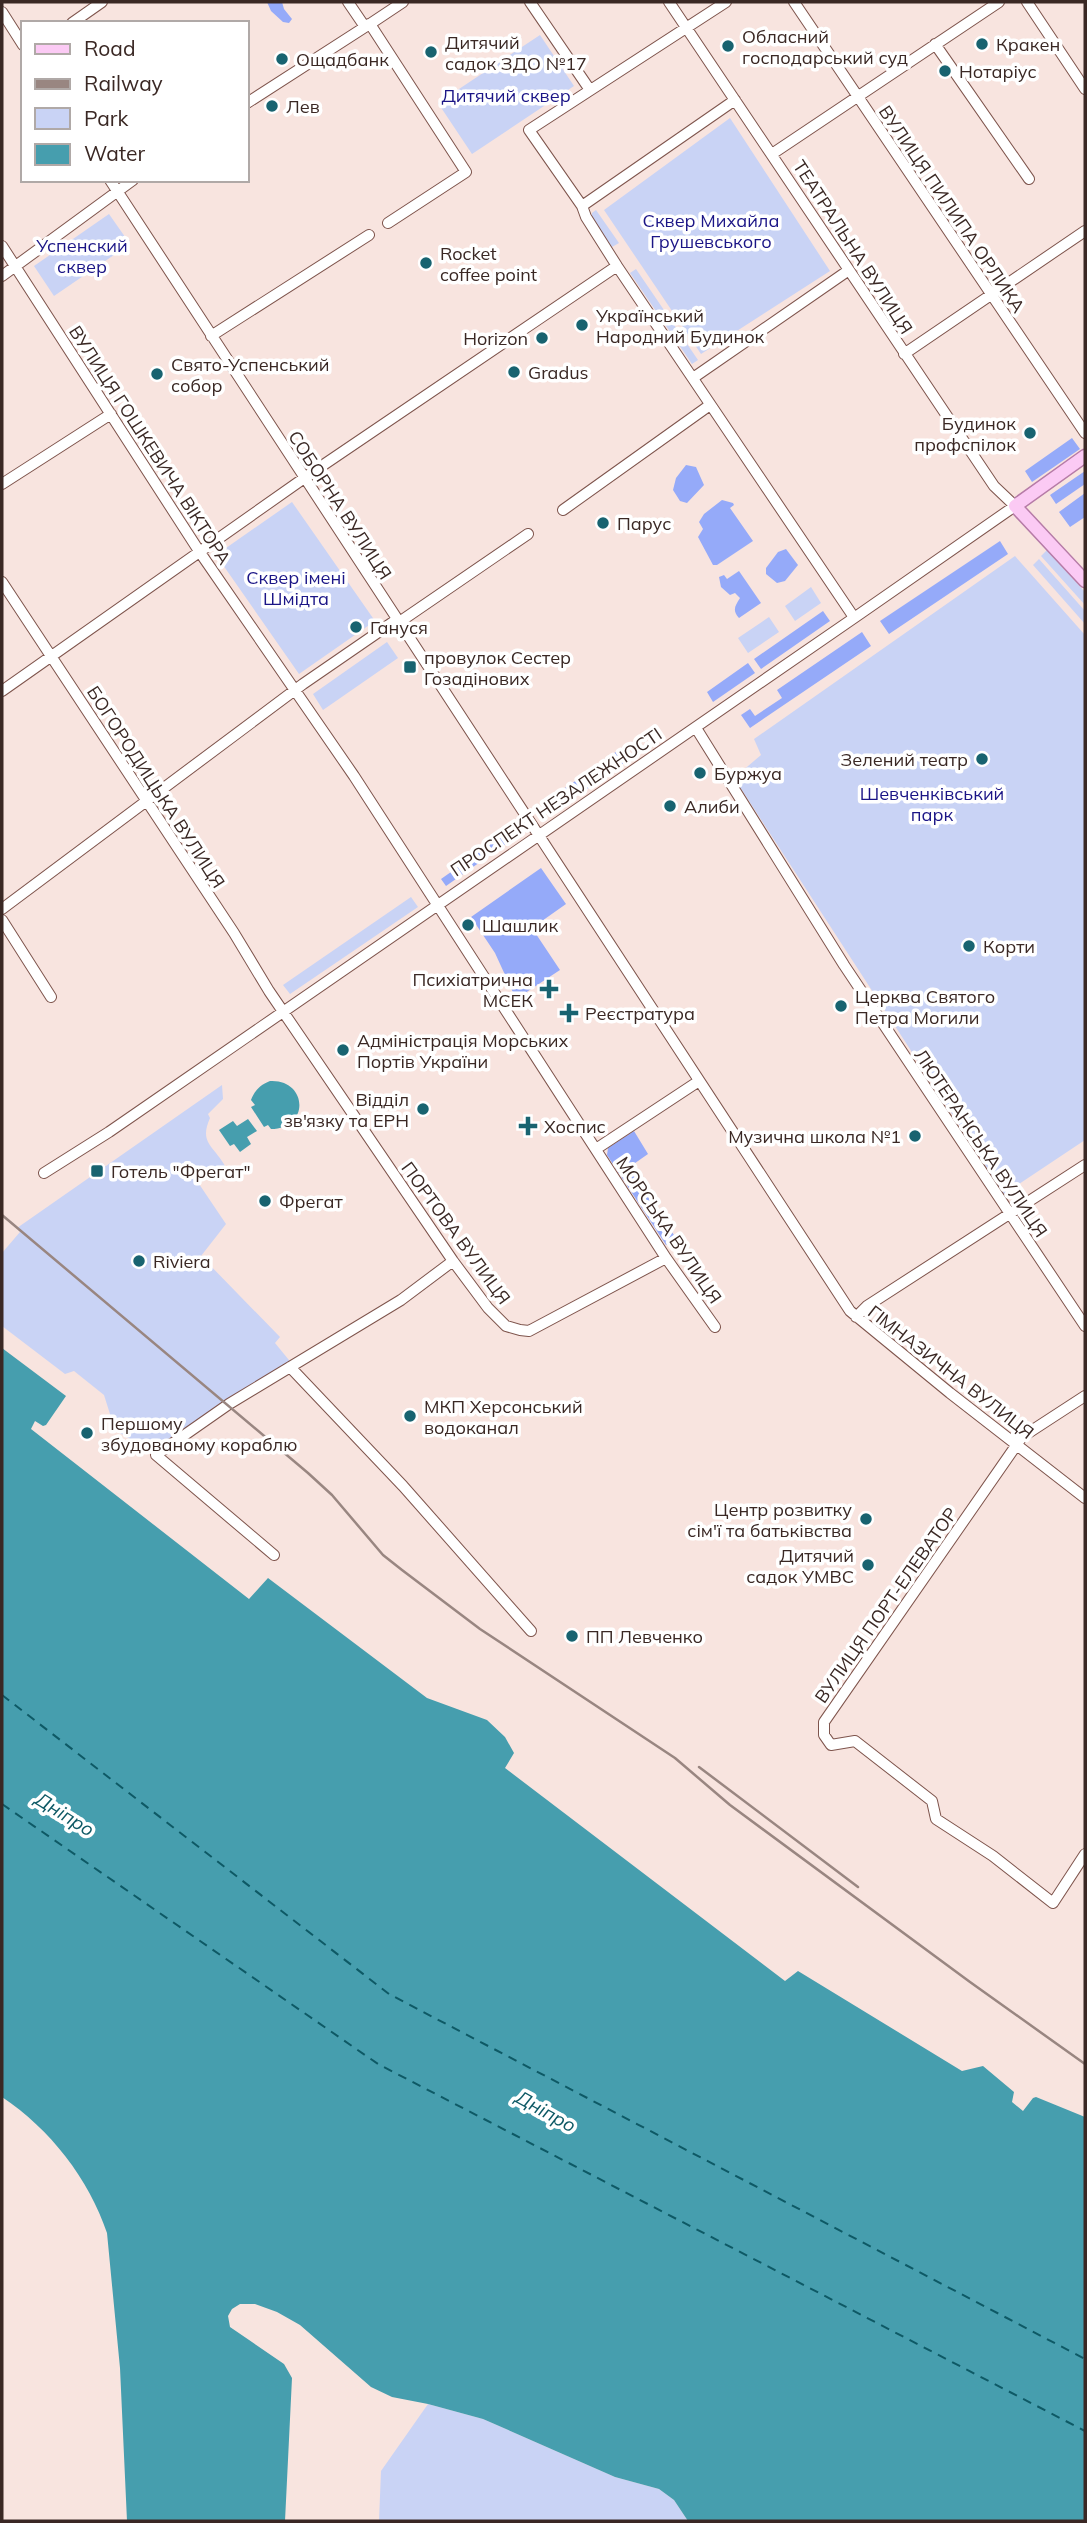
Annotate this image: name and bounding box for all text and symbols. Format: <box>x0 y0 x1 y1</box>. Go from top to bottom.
legend <box>21 21 248 182</box>
place label: Обласний господарський суд <box>742 25 908 69</box>
place label: Дитячий садок ЗДО №17 <box>445 31 587 75</box>
place label: Кракен <box>996 33 1060 56</box>
text: Road <box>84 35 135 61</box>
marker: Кракен <box>974 36 990 52</box>
marker: Обласний господарський суд <box>720 38 736 54</box>
marker: Дитячий садок ЗДО №17 <box>423 44 439 60</box>
place label: Ощадбанк <box>296 48 389 71</box>
marker: Ощадбанк <box>274 51 290 67</box>
place label: Нотаріус <box>959 60 1037 83</box>
marker: Нотаріус <box>937 63 953 79</box>
text: Railway <box>84 70 163 96</box>
park label: Дитячий сквер <box>441 84 571 107</box>
place label: Лев <box>286 95 320 118</box>
marker: Лев <box>264 98 280 114</box>
street label: ВУЛИЦЯ ПИЛИПА ОРЛИКА <box>874 101 1030 317</box>
text: Park <box>84 105 128 131</box>
text: Water <box>84 140 145 166</box>
street label: ТЕАТРАЛЬНА ВУЛИЦЯ <box>788 156 918 338</box>
park label: Сквер Михайла Грушевського <box>643 209 779 253</box>
park label: Успенский сквер <box>35 234 128 278</box>
place label: Rocket coffee point <box>440 242 537 286</box>
marker: Rocket coffee point <box>418 255 434 271</box>
place label: Український Народний Будинок <box>595 304 765 348</box>
marker: Український Народний Будинок <box>574 317 590 333</box>
street label: ВУЛИЦЯ ГОШКЕВИЧА ВІКТОРА <box>64 321 236 569</box>
place label: Horizon <box>463 327 528 350</box>
marker: Horizon <box>534 330 550 346</box>
place label: Свято-Успенський собор <box>171 353 329 397</box>
place label: Gradus <box>528 361 589 384</box>
marker: Gradus <box>506 364 522 380</box>
marker: Свято-Успенський собор <box>149 366 165 382</box>
place label: Будинок профспілок <box>914 412 1016 456</box>
marker: Будинок профспілок <box>1022 425 1038 441</box>
street label: СОБОРНА ВУЛИЦЯ <box>283 426 397 584</box>
place label: Парус <box>617 512 671 535</box>
marker: Парус <box>595 515 611 531</box>
park label: Сквер імені Шмідта <box>246 566 346 610</box>
place label: Гануся <box>370 616 428 639</box>
marker: Гануся <box>348 619 364 635</box>
place label: провулок Сестер Гозадінових <box>424 646 571 690</box>
marker: провулок Сестер Гозадінових <box>402 659 418 675</box>
street label: БОГОРОДИЦЬКА ВУЛИЦЯ <box>82 682 230 892</box>
street label: ПРОСПЕКТ НЕЗАЛЕЖНОСТІ <box>446 723 666 881</box>
place label: Зелений театр <box>841 748 968 771</box>
marker: Зелений театр <box>974 751 990 767</box>
place label: Буржуа <box>714 762 782 785</box>
marker: Буржуа <box>692 765 708 781</box>
park label: Шевченківський парк <box>860 782 1004 826</box>
place label: Алиби <box>684 795 740 818</box>
marker: Алиби <box>662 798 678 814</box>
place label: Шашлик <box>482 914 558 937</box>
marker: Шашлик <box>460 917 476 933</box>
place label: Корти <box>983 935 1035 958</box>
marker: Корти <box>961 938 977 954</box>
place label: Психіатрична МСЕК <box>412 968 533 1012</box>
marker: Психіатрична МСЕК <box>539 979 559 999</box>
place label: Церква Святого Петра Могили <box>855 985 995 1029</box>
marker: Церква Святого Петра Могили <box>833 998 849 1014</box>
place label: Реєстратура <box>585 1002 695 1025</box>
marker: Реєстратура <box>559 1003 579 1023</box>
place label: Адміністрація Морських Портів України <box>357 1029 569 1073</box>
marker: Адміністрація Морських Портів України <box>335 1042 351 1058</box>
street label: ЛЮТЕРАНСЬКА ВУЛИЦЯ <box>909 1045 1053 1241</box>
place label: Відділ зв'язку та ЕРН <box>284 1088 409 1132</box>
marker: Відділ зв'язку та ЕРН <box>415 1101 431 1117</box>
place label: Хоспис <box>544 1115 606 1138</box>
marker: Хоспис <box>518 1116 538 1136</box>
place label: Музична школа №1 <box>728 1125 901 1148</box>
marker: Музична школа №1 <box>907 1128 923 1144</box>
street label: МОРСЬКА ВУЛИЦЯ <box>611 1152 727 1308</box>
street label: ПОРТОВА ВУЛИЦЯ <box>397 1157 515 1309</box>
place label: Готель "Фрегат" <box>111 1160 250 1183</box>
marker: Готель "Фрегат" <box>89 1163 105 1179</box>
place label: Фрегат <box>279 1190 344 1213</box>
marker: Фрегат <box>257 1193 273 1209</box>
place label: Riviera <box>153 1250 211 1273</box>
marker: Riviera <box>131 1253 147 1269</box>
street label: ГІМНАЗИЧНА ВУЛИЦЯ <box>863 1300 1039 1444</box>
place label: МКП Херсонський водоканал <box>424 1395 583 1439</box>
marker: МКП Херсонський водоканал <box>402 1408 418 1424</box>
place label: Першому збудованому кораблю <box>101 1412 297 1456</box>
marker: Першому збудованому кораблю <box>79 1425 95 1441</box>
place label: Центр розвитку сім'ї та батьківства <box>687 1498 852 1542</box>
street label: ВУЛИЦЯ ПОРТ-ЕЛЕВАТОР <box>810 1503 962 1707</box>
marker: Центр розвитку сім'ї та батьківства <box>858 1511 874 1527</box>
place label: Дитячий садок УМВС <box>746 1544 854 1588</box>
marker: Дитячий садок УМВС <box>860 1557 876 1573</box>
place label: ПП Левченко <box>586 1625 703 1648</box>
marker: ПП Левченко <box>564 1628 580 1644</box>
water label: Дніпро <box>30 1786 99 1841</box>
water label: Дніпро <box>511 2084 580 2137</box>

